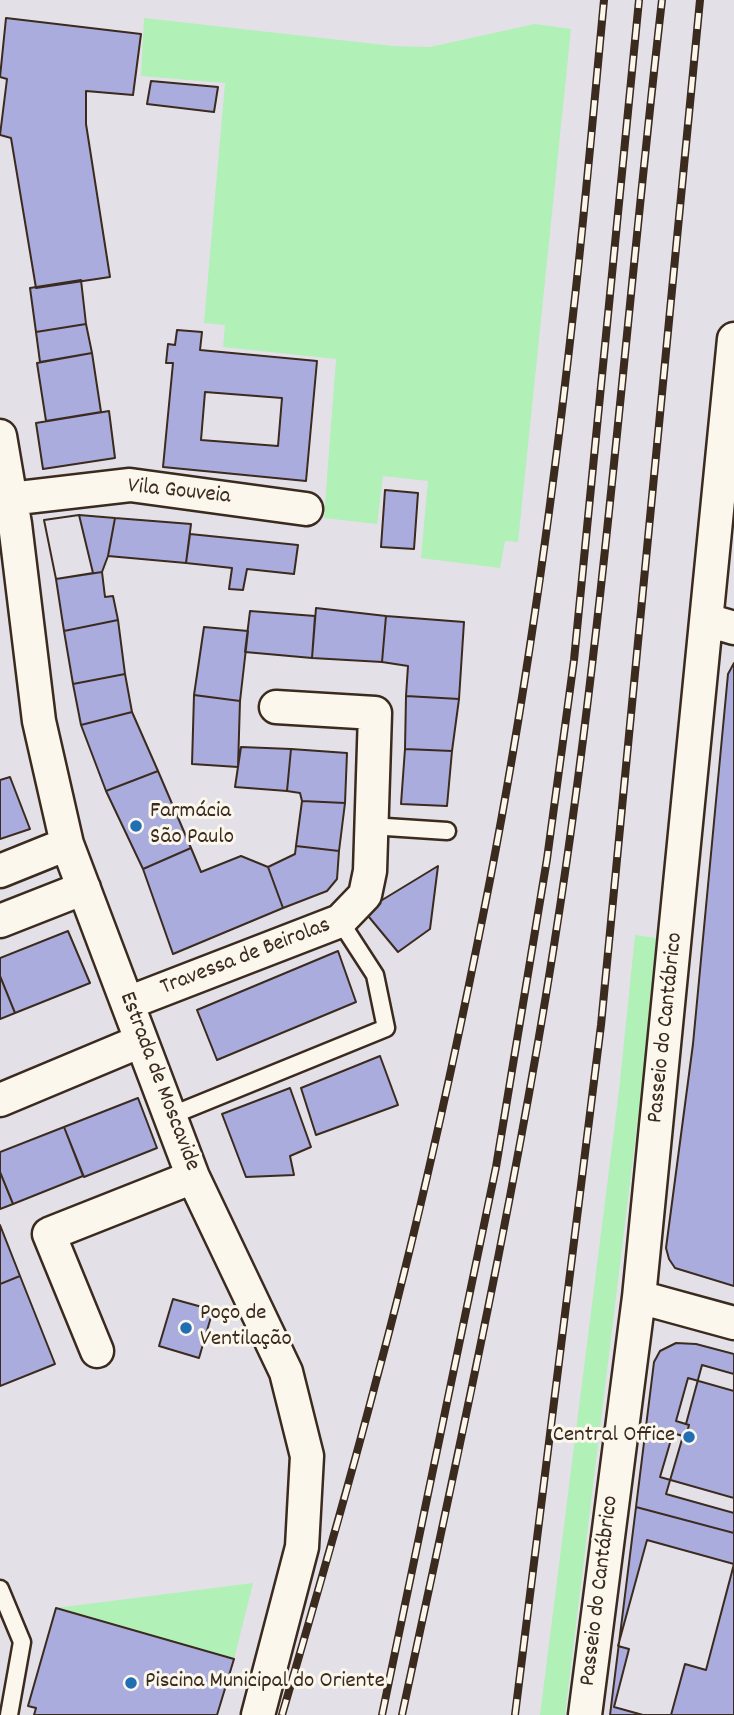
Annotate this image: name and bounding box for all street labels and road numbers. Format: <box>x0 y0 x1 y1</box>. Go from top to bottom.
street label: Vila Gouveia <box>126 474 232 512</box>
street label: Travessa de Beirolas <box>157 913 335 1003</box>
street label: Passeio do Cantábrico <box>643 931 691 1125</box>
street label: Estrada de Moscavide <box>111 989 205 1175</box>
street label: Passeio do Cantábrico <box>576 1494 626 1688</box>

